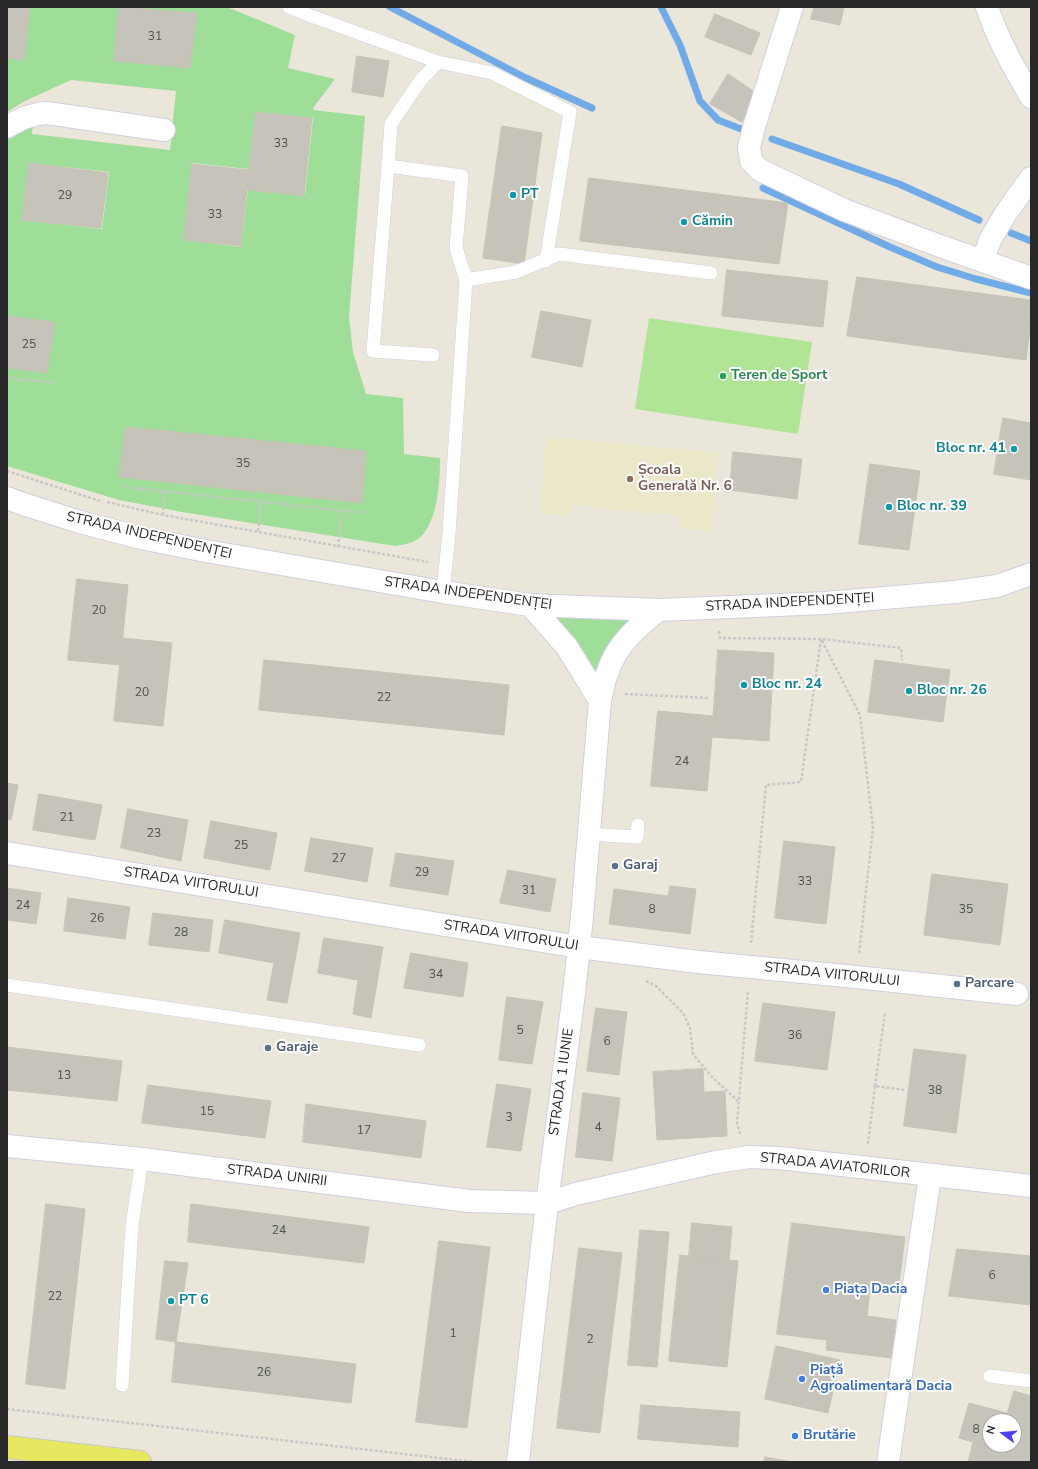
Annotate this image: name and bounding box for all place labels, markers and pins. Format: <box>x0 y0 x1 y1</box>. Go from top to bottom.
place label: PT <box>521 187 539 203</box>
marker: PT <box>508 190 518 200</box>
place label: Cămin <box>692 214 733 230</box>
marker: Cămin <box>679 217 689 227</box>
place label: Teren de Sport <box>731 368 827 384</box>
marker: Teren de Sport <box>718 371 728 381</box>
place label: Bloc nr. 41 <box>936 441 1006 457</box>
marker: Bloc nr. 41 <box>1009 444 1019 454</box>
place label: Școala Generală Nr. 6 <box>638 463 732 496</box>
marker: Școala Generală Nr. 6 <box>625 474 635 484</box>
place label: Bloc nr. 39 <box>897 499 967 515</box>
marker: Bloc nr. 39 <box>884 502 894 512</box>
place label: Bloc nr. 24 <box>752 677 822 693</box>
marker: Bloc nr. 24 <box>739 680 749 690</box>
place label: Bloc nr. 26 <box>917 683 987 699</box>
marker: Bloc nr. 26 <box>904 686 914 696</box>
place label: Garaj <box>623 858 658 874</box>
marker: Garaj <box>610 861 620 871</box>
place label: Parcare <box>965 976 1014 992</box>
marker: Parcare <box>952 979 962 989</box>
place label: Garaje <box>276 1040 318 1056</box>
marker: Garaje <box>263 1043 273 1053</box>
place label: Piața Dacia <box>834 1282 907 1298</box>
marker: Piața Dacia <box>821 1285 831 1295</box>
place label: PT 6 <box>179 1293 209 1309</box>
marker: PT 6 <box>166 1296 176 1306</box>
place label: Piață Agroalimentară Dacia <box>810 1363 952 1396</box>
marker: Piață Agroalimentară Dacia <box>797 1374 807 1384</box>
place label: Brutărie <box>803 1428 856 1444</box>
marker: Brutărie <box>790 1431 800 1441</box>

